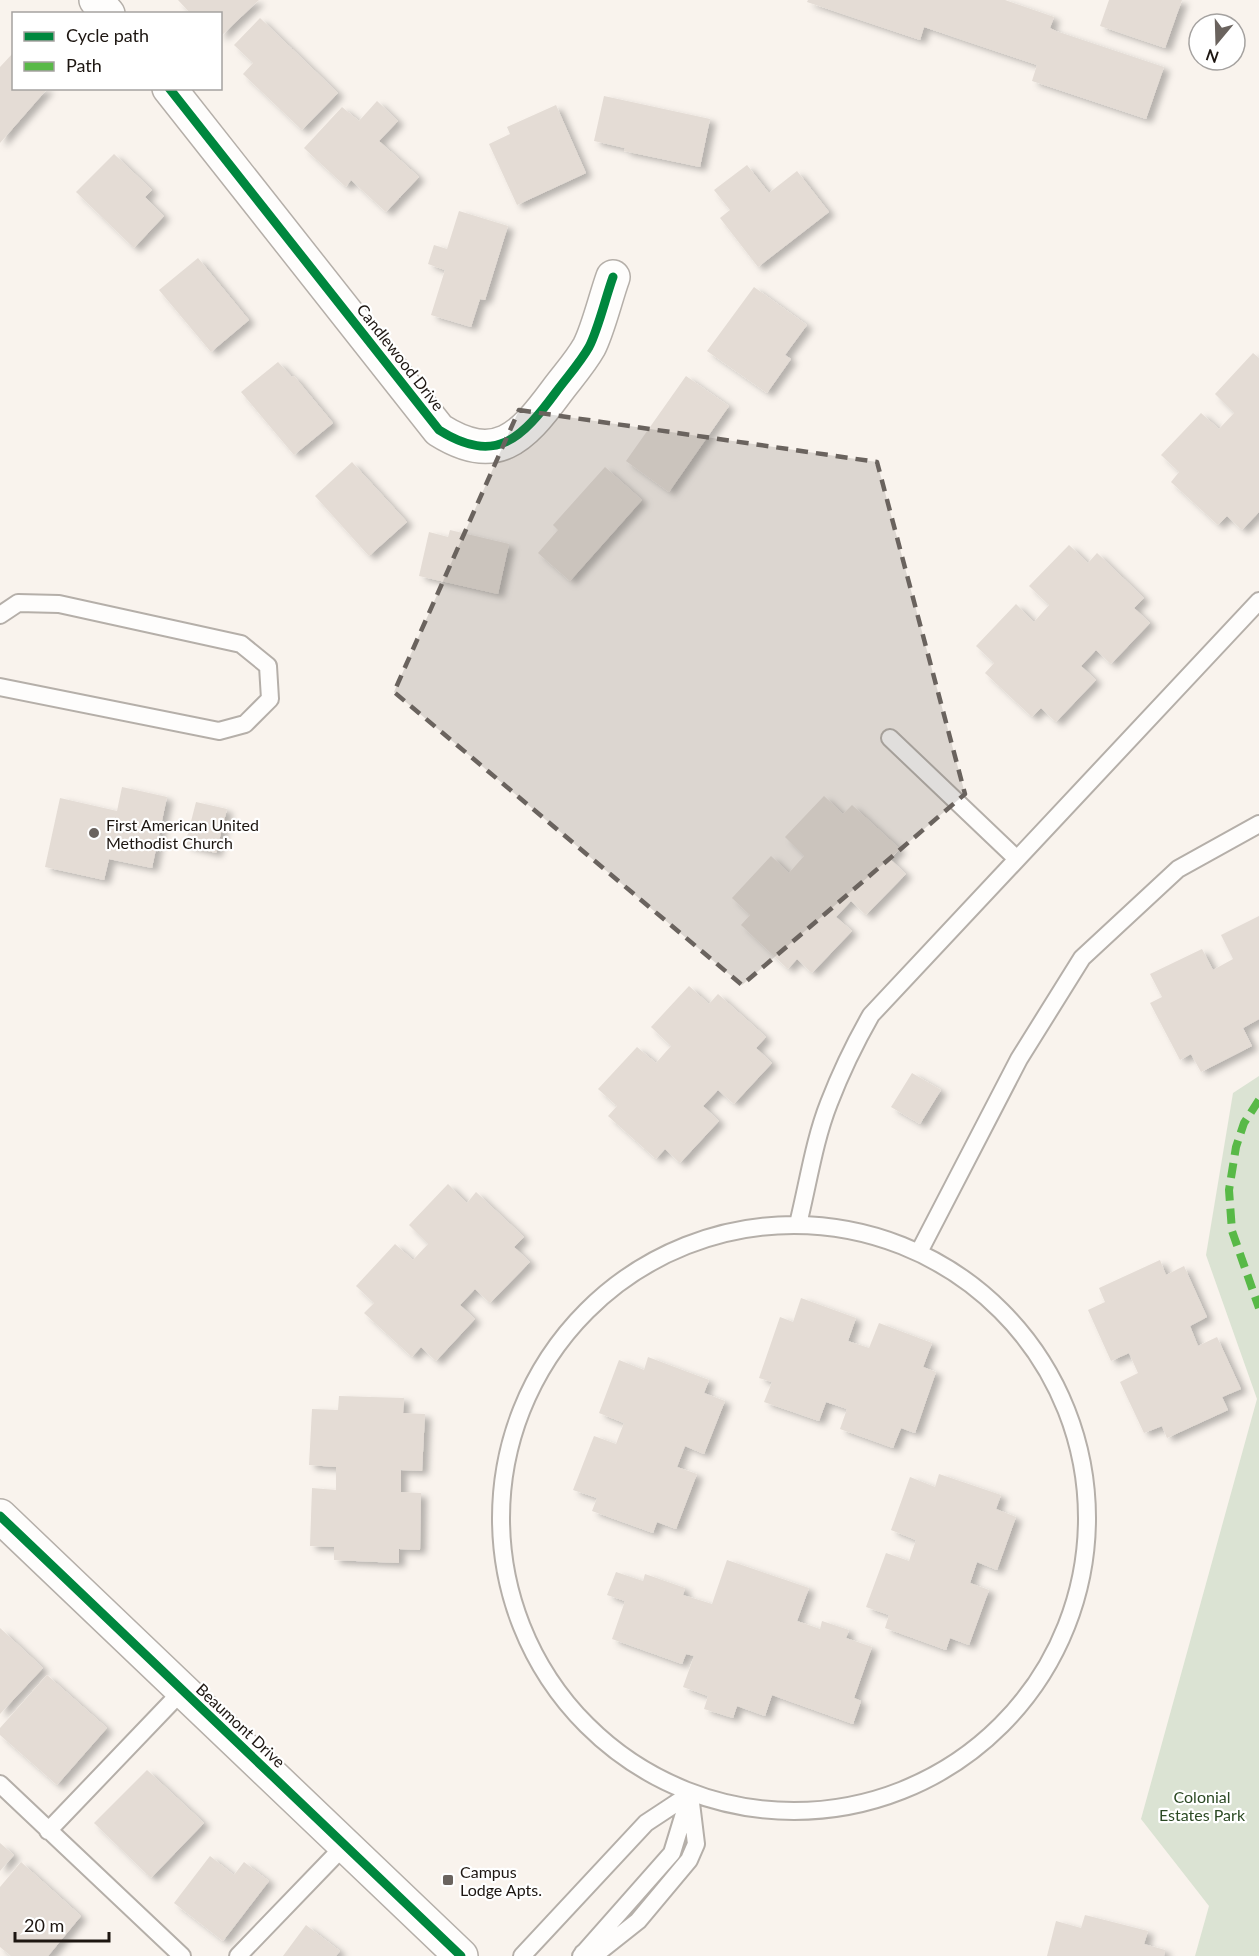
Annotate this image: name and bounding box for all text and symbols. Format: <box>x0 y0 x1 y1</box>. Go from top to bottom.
legend <box>12 12 222 90</box>
north arrow <box>1187 12 1247 72</box>
text: Cycle path <box>66 24 149 46</box>
text: N <box>1203 46 1221 68</box>
text: Path <box>66 54 102 76</box>
street label: Candlewood Drive <box>353 300 449 414</box>
place label: First American United Methodist Church <box>106 815 259 852</box>
marker: First American United Methodist Church <box>87 826 101 840</box>
street label: Beaumont Drive <box>193 1679 289 1771</box>
park label: Colonial Estates Park <box>1159 1787 1246 1824</box>
place label: Campus Lodge Apts. <box>460 1862 542 1899</box>
marker: Campus Lodge Apts. <box>441 1873 455 1887</box>
scale bar <box>15 1905 110 1943</box>
text: 20 m <box>24 1914 64 1936</box>

